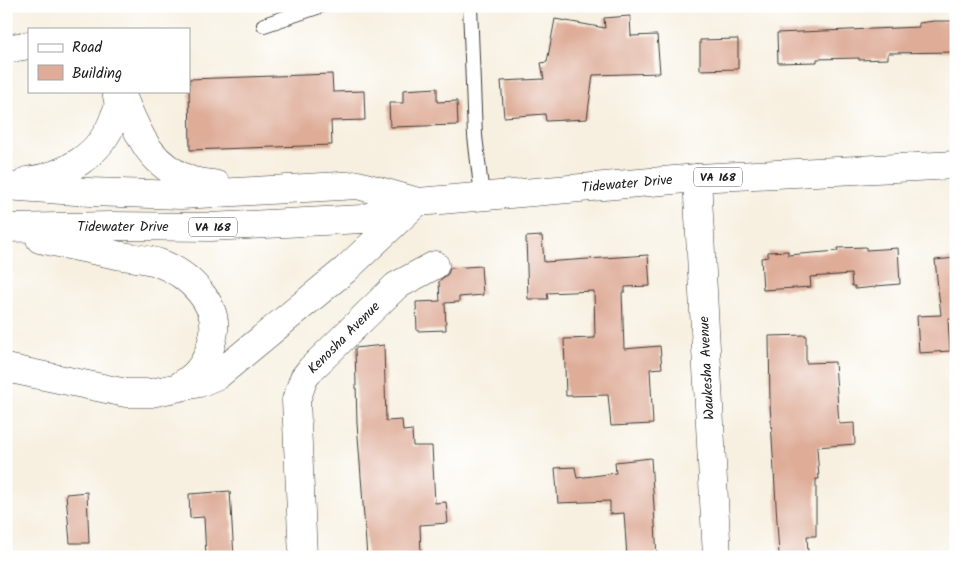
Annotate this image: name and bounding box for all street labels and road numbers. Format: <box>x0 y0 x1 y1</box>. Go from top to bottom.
road number: VA 168 <box>694 168 742 186</box>
street label: Tidewater Drive <box>581 169 674 199</box>
street label: Tidewater Drive <box>77 216 169 238</box>
road number: VA 168 <box>189 218 237 236</box>
street label: Kenosha Avenue <box>303 296 386 379</box>
street label: Waukesha Avenue <box>693 315 721 420</box>

